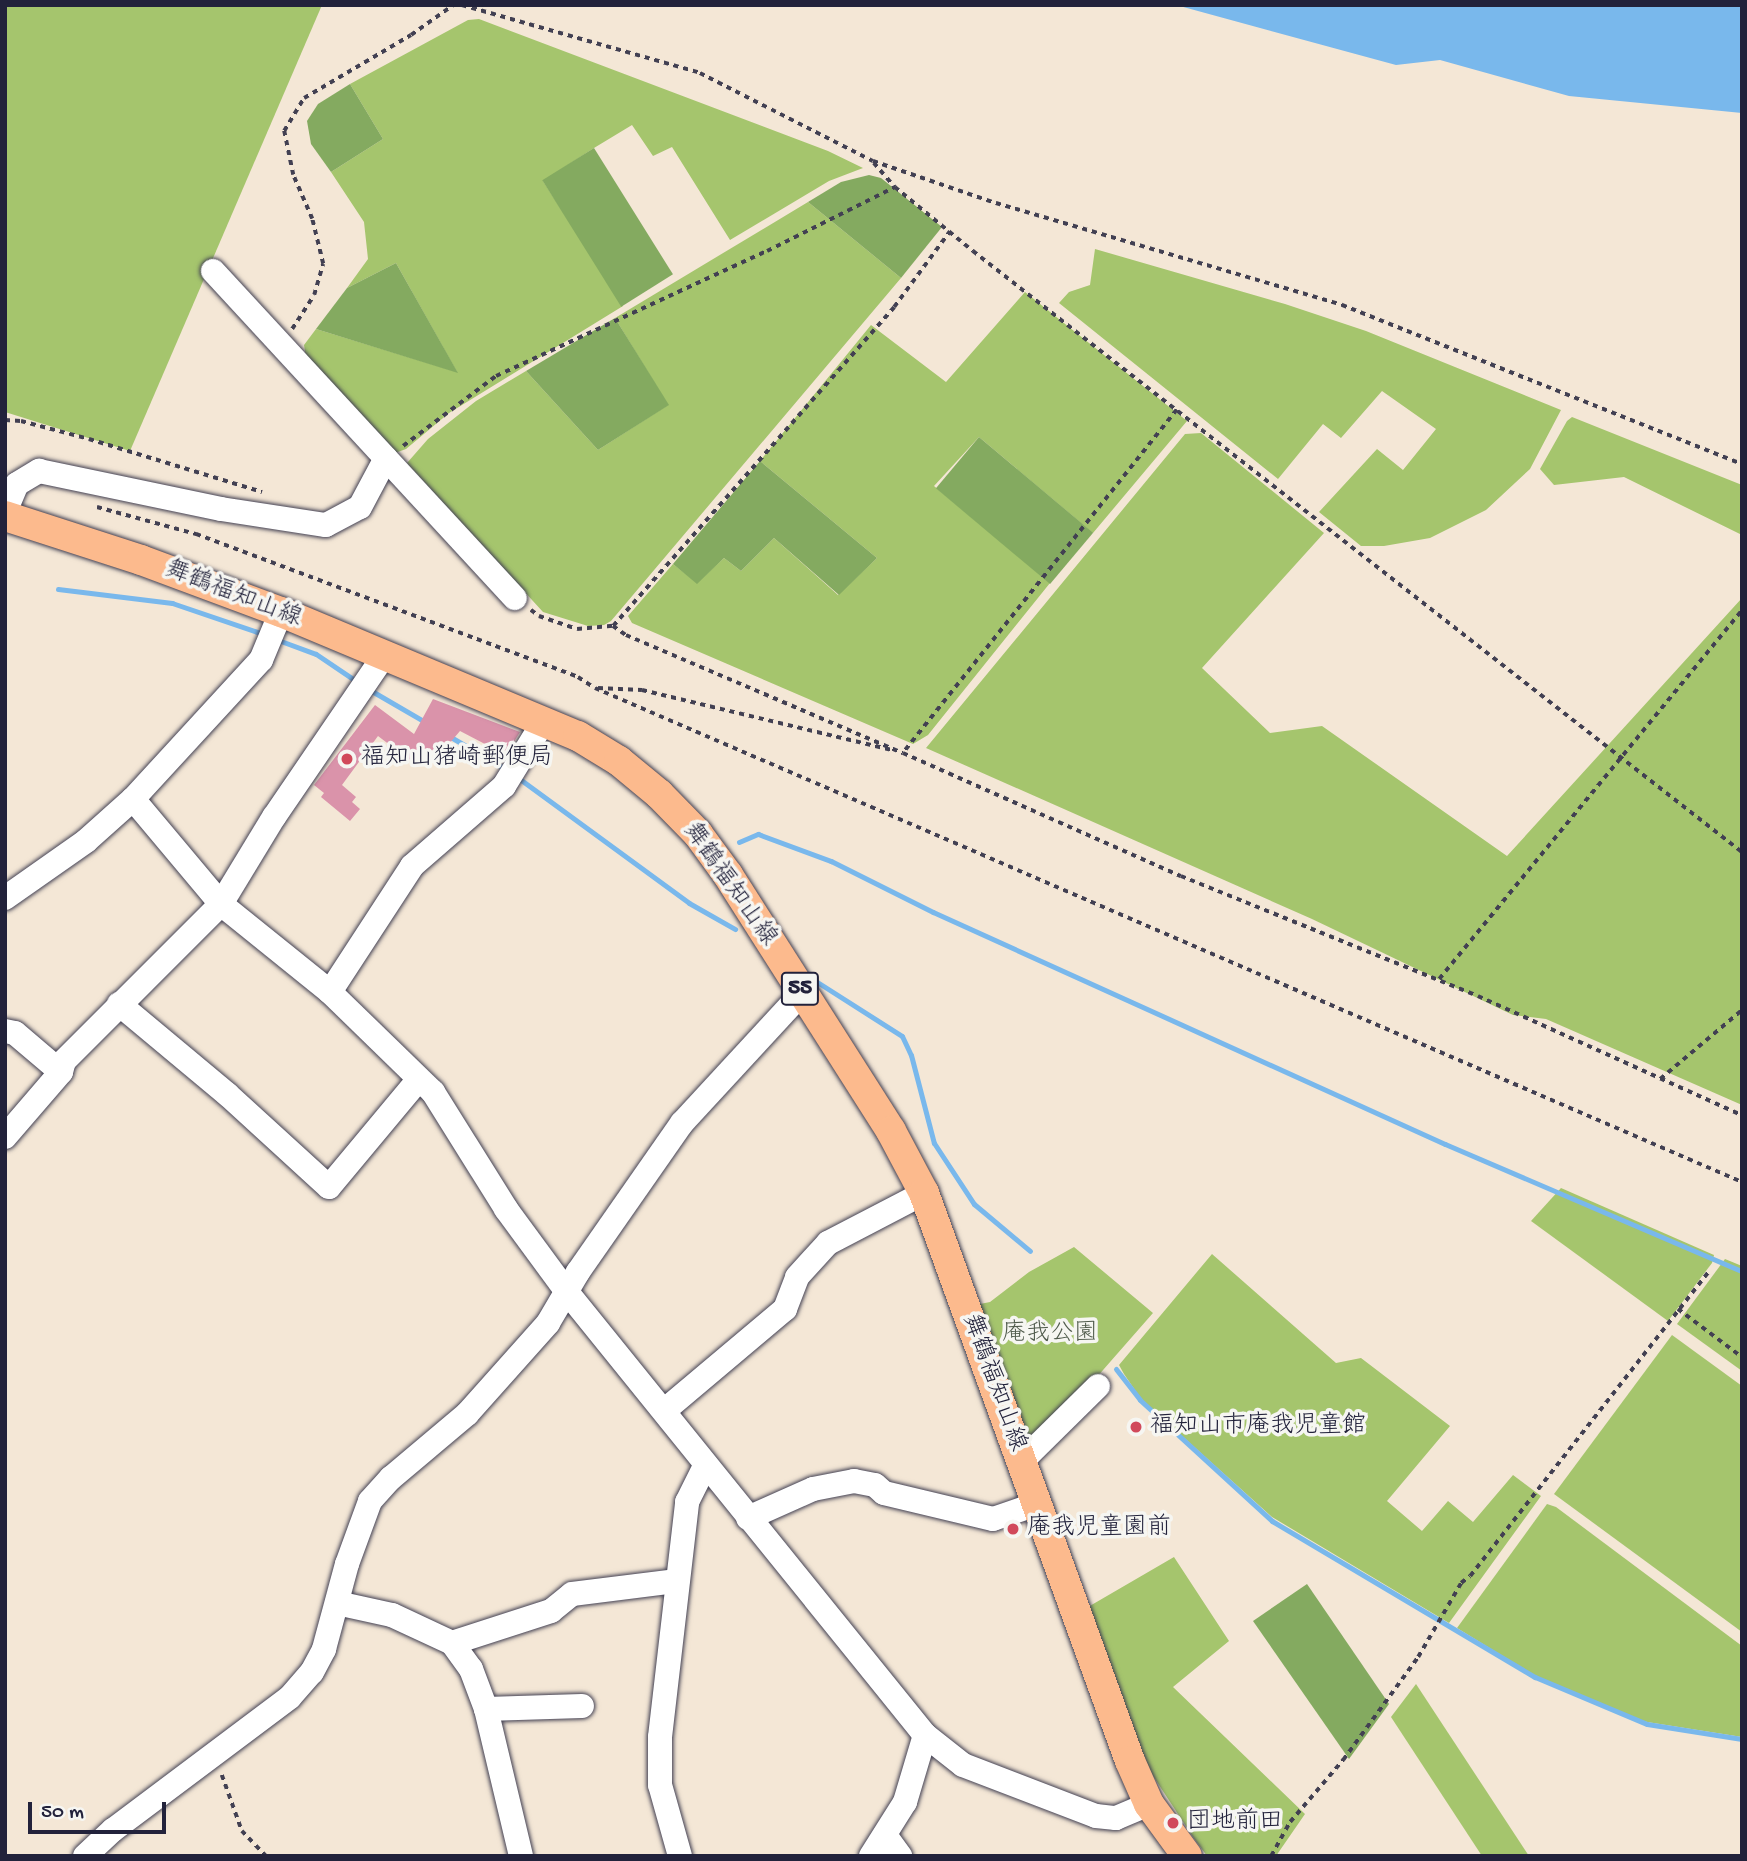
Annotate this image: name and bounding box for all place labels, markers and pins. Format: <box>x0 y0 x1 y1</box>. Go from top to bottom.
place label: 福知山猪崎郵便局 <box>361 745 553 773</box>
marker: 福知山猪崎郵便局 <box>339 751 355 767</box>
place label: 福知山市庵我児童館 <box>1150 1413 1366 1441</box>
marker: 福知山市庵我児童館 <box>1128 1419 1144 1435</box>
place label: 庵我児童園前 <box>1027 1515 1171 1543</box>
marker: 庵我児童園前 <box>1005 1521 1021 1537</box>
place label: 団地前田 <box>1187 1809 1283 1837</box>
marker: 団地前田 <box>1165 1815 1181 1831</box>

